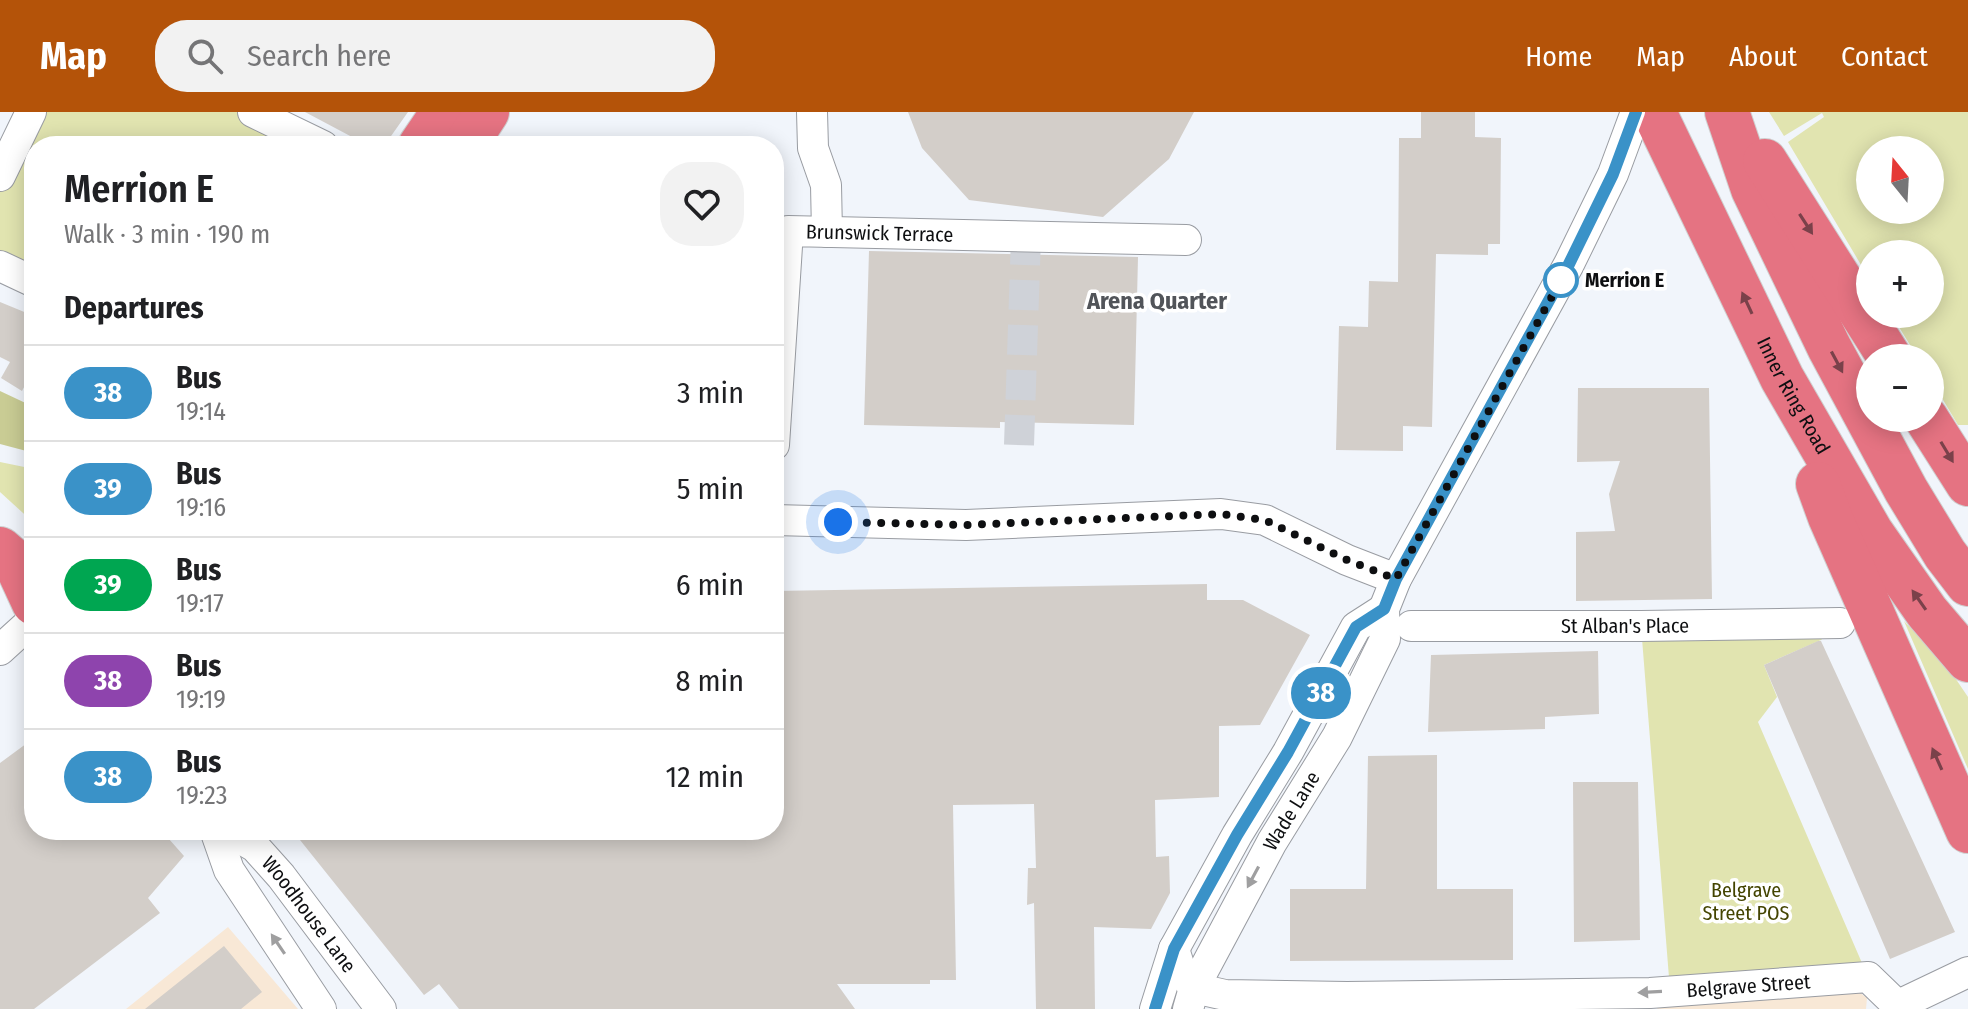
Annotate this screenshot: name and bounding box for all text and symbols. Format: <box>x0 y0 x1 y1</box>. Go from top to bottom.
search box <box>155 20 715 92</box>
text: Map <box>40 33 107 79</box>
icon: search <box>183 34 227 78</box>
text: Search here <box>247 38 391 74</box>
text: Home <box>1525 40 1592 73</box>
text: Map <box>1636 40 1685 73</box>
text: About <box>1729 40 1797 73</box>
text: Contact <box>1841 40 1928 73</box>
north arrow <box>1856 136 1944 224</box>
map controls <box>1856 136 1944 432</box>
button: heart <box>660 162 744 246</box>
text: Merrion E <box>64 166 214 212</box>
one-way arrow <box>1799 214 1814 235</box>
text: Walk · 3 min · 190 m <box>64 219 270 250</box>
street label: Brunswick Terrace <box>806 219 953 247</box>
button: + <box>1856 240 1944 328</box>
marker: Merrion E <box>1544 263 1578 297</box>
place label: Merrion E <box>1585 268 1664 292</box>
district label: Arena Quarter <box>1086 287 1227 315</box>
text: Departures <box>64 290 204 326</box>
one-way arrow <box>1740 291 1754 314</box>
street label: Inner Ring Road <box>1752 333 1835 458</box>
button: − <box>1856 344 1944 432</box>
one-way arrow <box>1830 351 1844 374</box>
text: Bus <box>176 360 221 396</box>
text: 3 min <box>677 375 744 411</box>
text: 38 <box>94 376 122 409</box>
text: 19:14 <box>176 396 226 427</box>
one-way arrow <box>1939 441 1954 462</box>
text: Bus <box>176 456 221 492</box>
text: 5 min <box>677 471 744 507</box>
text: 39 <box>94 472 122 505</box>
text: 19:16 <box>176 492 226 523</box>
your location <box>818 502 858 542</box>
text: Bus <box>176 552 221 588</box>
text: 6 min <box>676 567 744 603</box>
text: 39 <box>94 568 122 601</box>
text: 19:17 <box>176 588 224 619</box>
one-way arrow <box>1911 589 1927 611</box>
street label: St Alban's Place <box>1561 613 1689 638</box>
text: Bus <box>176 648 221 684</box>
text: 8 min <box>676 663 744 699</box>
text: 38 <box>94 664 122 697</box>
line badge: 38 <box>1285 667 1357 719</box>
text: 38 <box>1307 676 1335 709</box>
text: 19:19 <box>176 684 226 715</box>
text: Bus <box>176 744 221 780</box>
one-way arrow <box>1930 748 1943 771</box>
text: 12 min <box>666 759 744 795</box>
text: 38 <box>94 760 122 793</box>
street label: Wade Lane <box>1258 767 1325 854</box>
text: 19:23 <box>176 780 227 811</box>
street label: Woodhouse Lane <box>257 851 361 977</box>
one-way arrow <box>1247 866 1261 888</box>
park label: Belgrave Street POS <box>1703 878 1789 925</box>
one-way arrow <box>271 933 286 955</box>
street label: Belgrave Street <box>1686 969 1812 1002</box>
one-way arrow <box>1637 986 1662 999</box>

